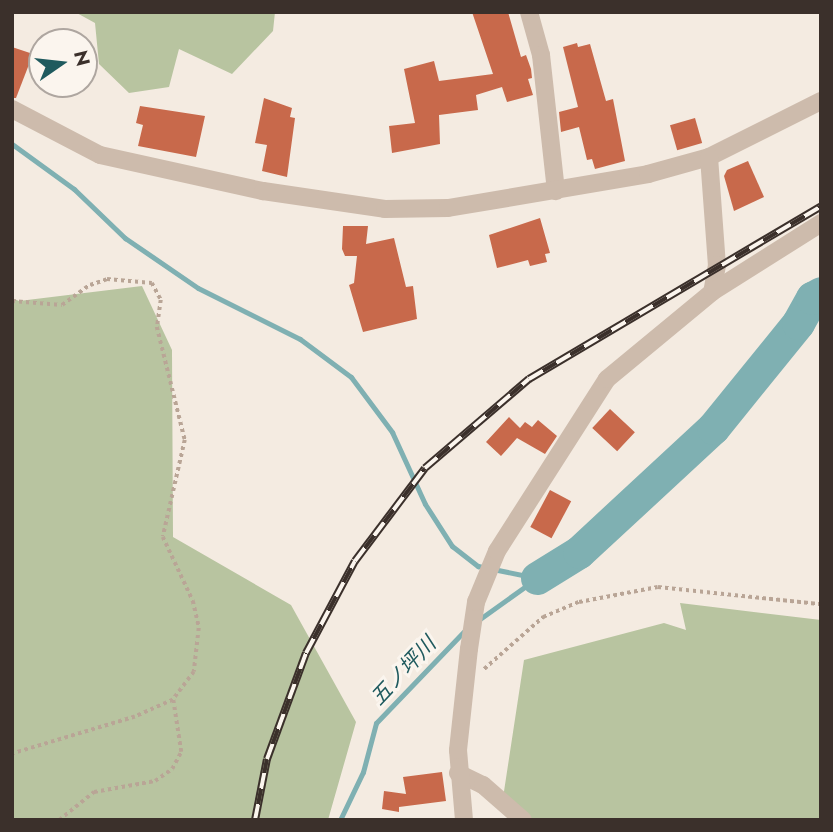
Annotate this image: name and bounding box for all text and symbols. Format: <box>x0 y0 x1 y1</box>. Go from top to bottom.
north arrow <box>28 28 98 98</box>
text: N <box>67 48 97 69</box>
water label: 五ノ坪川 <box>365 632 441 710</box>

